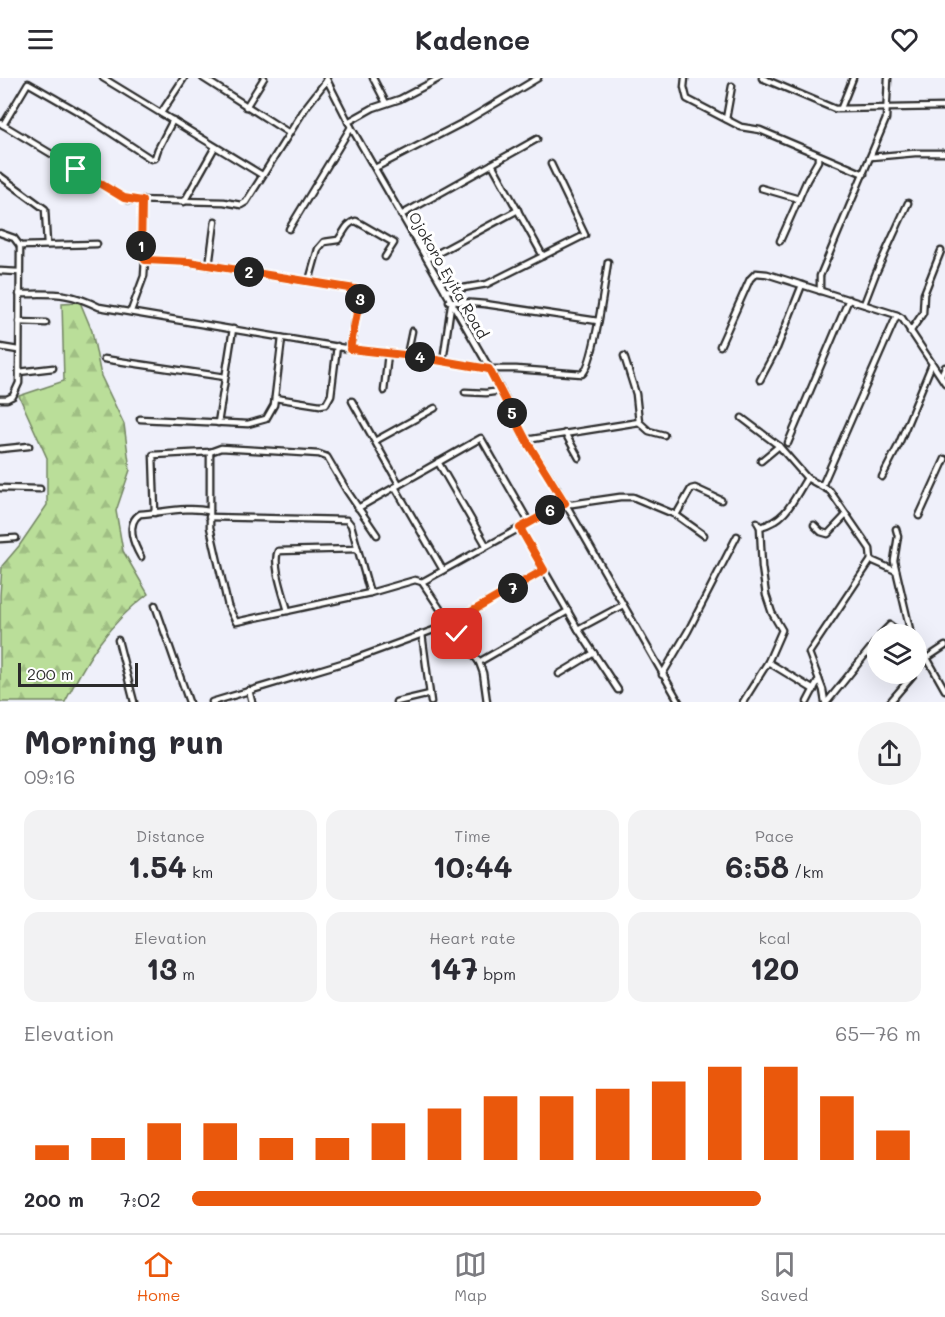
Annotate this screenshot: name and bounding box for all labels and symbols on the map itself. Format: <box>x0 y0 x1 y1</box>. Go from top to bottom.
pin <box>50 143 101 194</box>
street label: Ojokoro Eyita Road <box>405 208 493 342</box>
pin: 1 <box>126 231 156 261</box>
pin: 2 <box>234 257 264 287</box>
pin: 3 <box>345 284 375 314</box>
pin: 4 <box>405 342 435 372</box>
pin: 5 <box>497 398 527 428</box>
pin: 6 <box>535 495 565 525</box>
pin: 7 <box>498 573 528 603</box>
pin <box>431 608 482 659</box>
scale bar <box>18 660 138 688</box>

